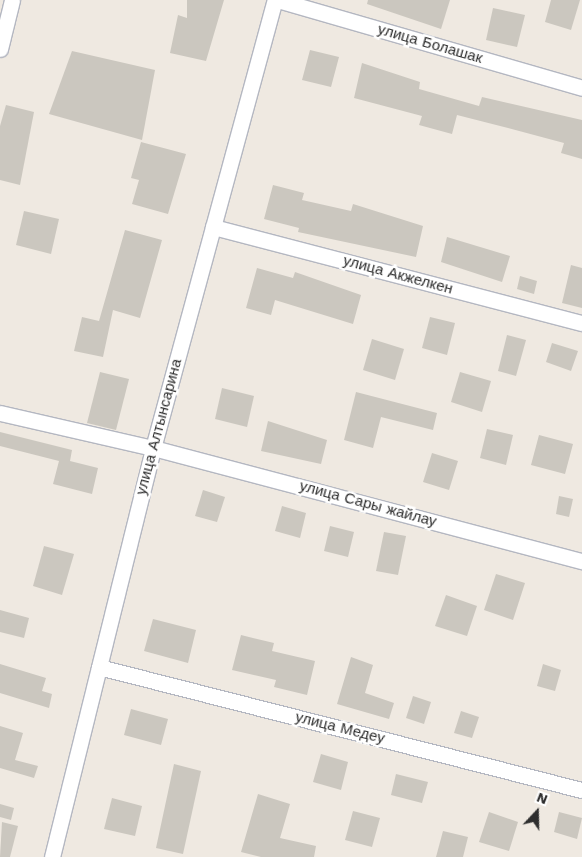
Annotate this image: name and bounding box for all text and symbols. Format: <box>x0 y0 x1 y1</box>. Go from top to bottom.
street label: улица Болашак <box>375 20 485 68</box>
street label: улица Акжелкен <box>341 252 455 298</box>
street label: улица Алтынсарина <box>132 357 186 497</box>
street label: улица Сары жайлау <box>298 477 438 531</box>
street label: улица Медеу <box>293 708 387 748</box>
north arrow <box>512 787 562 837</box>
text: N <box>535 789 550 807</box>

